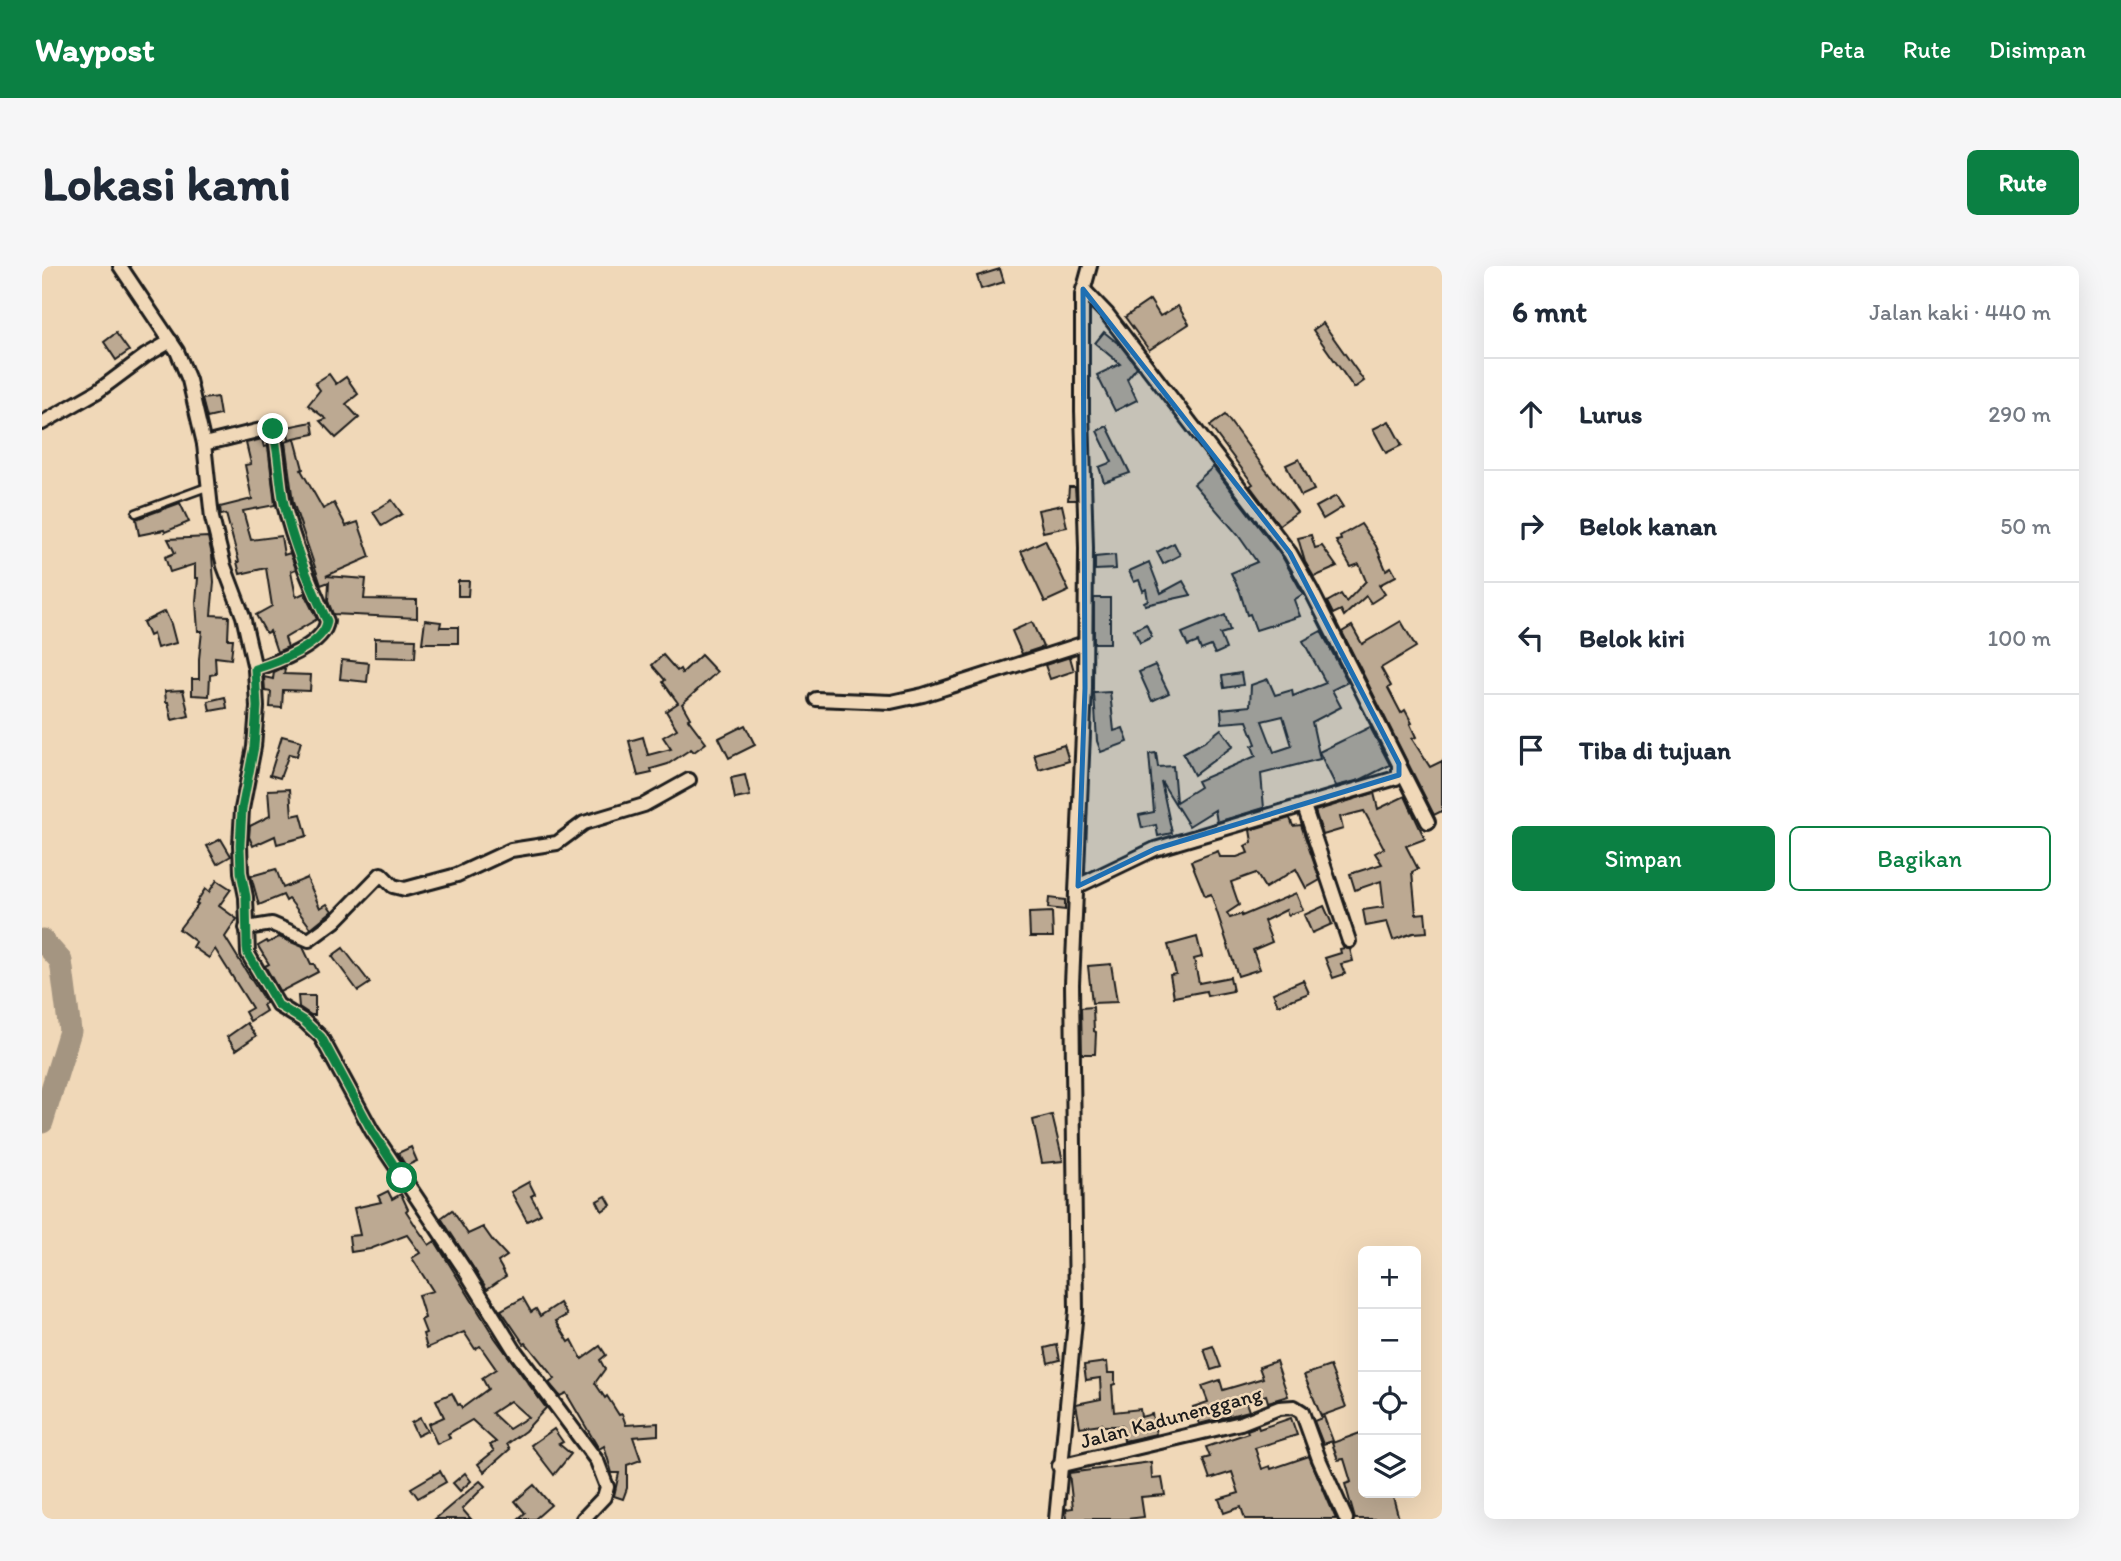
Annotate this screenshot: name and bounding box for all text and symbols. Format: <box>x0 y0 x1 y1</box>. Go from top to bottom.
text: Waypost <box>35 30 155 69</box>
text: Peta <box>1820 35 1865 64</box>
text: Rute <box>1903 35 1951 64</box>
text: Disimpan <box>1989 35 2086 64</box>
button: Rute <box>1967 150 2079 215</box>
text: Lokasi kami <box>42 153 291 212</box>
text: 6 mnt <box>1512 293 1587 330</box>
text: Jalan kaki · 440 m <box>1869 298 2051 326</box>
icon: ahead <box>1512 395 1550 433</box>
text: Lurus <box>1579 398 1642 430</box>
text: 290 m <box>1988 400 2051 428</box>
route end <box>257 413 288 444</box>
icon: right <box>1512 507 1550 545</box>
text: Belok kanan <box>1579 510 1717 542</box>
text: 50 m <box>2000 512 2051 540</box>
icon: left <box>1512 619 1550 657</box>
text: Belok kiri <box>1579 622 1685 654</box>
text: 100 m <box>1987 624 2051 652</box>
icon: arrive <box>1512 731 1550 769</box>
text: Tiba di tujuan <box>1579 734 1731 766</box>
button: Simpan <box>1512 826 1775 891</box>
button: Bagikan <box>1789 826 2051 891</box>
route start <box>386 1162 417 1193</box>
map controls <box>1358 1246 1421 1498</box>
button: + <box>1358 1246 1421 1309</box>
button: − <box>1358 1309 1421 1372</box>
button: locate <box>1358 1372 1421 1435</box>
street label: Jalan Kadunenggang <box>1077 1381 1265 1453</box>
button: layers <box>1358 1435 1421 1498</box>

